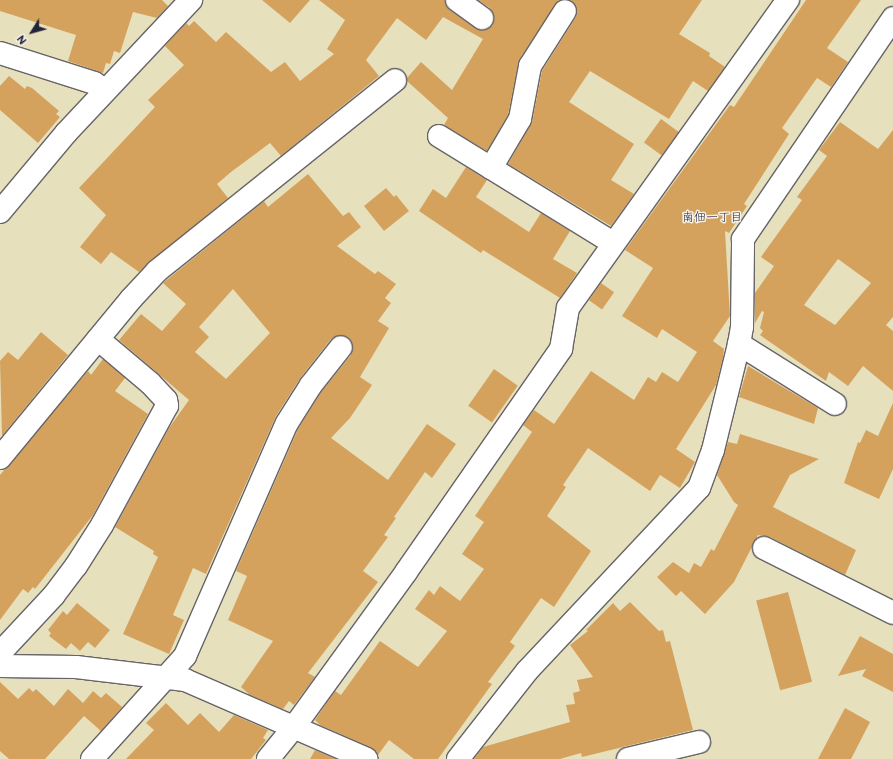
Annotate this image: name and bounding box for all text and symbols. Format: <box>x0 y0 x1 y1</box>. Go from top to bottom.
north arrow <box>12 12 52 52</box>
text: N <box>14 32 30 47</box>
district label: 南佃一丁目 <box>682 211 742 225</box>

